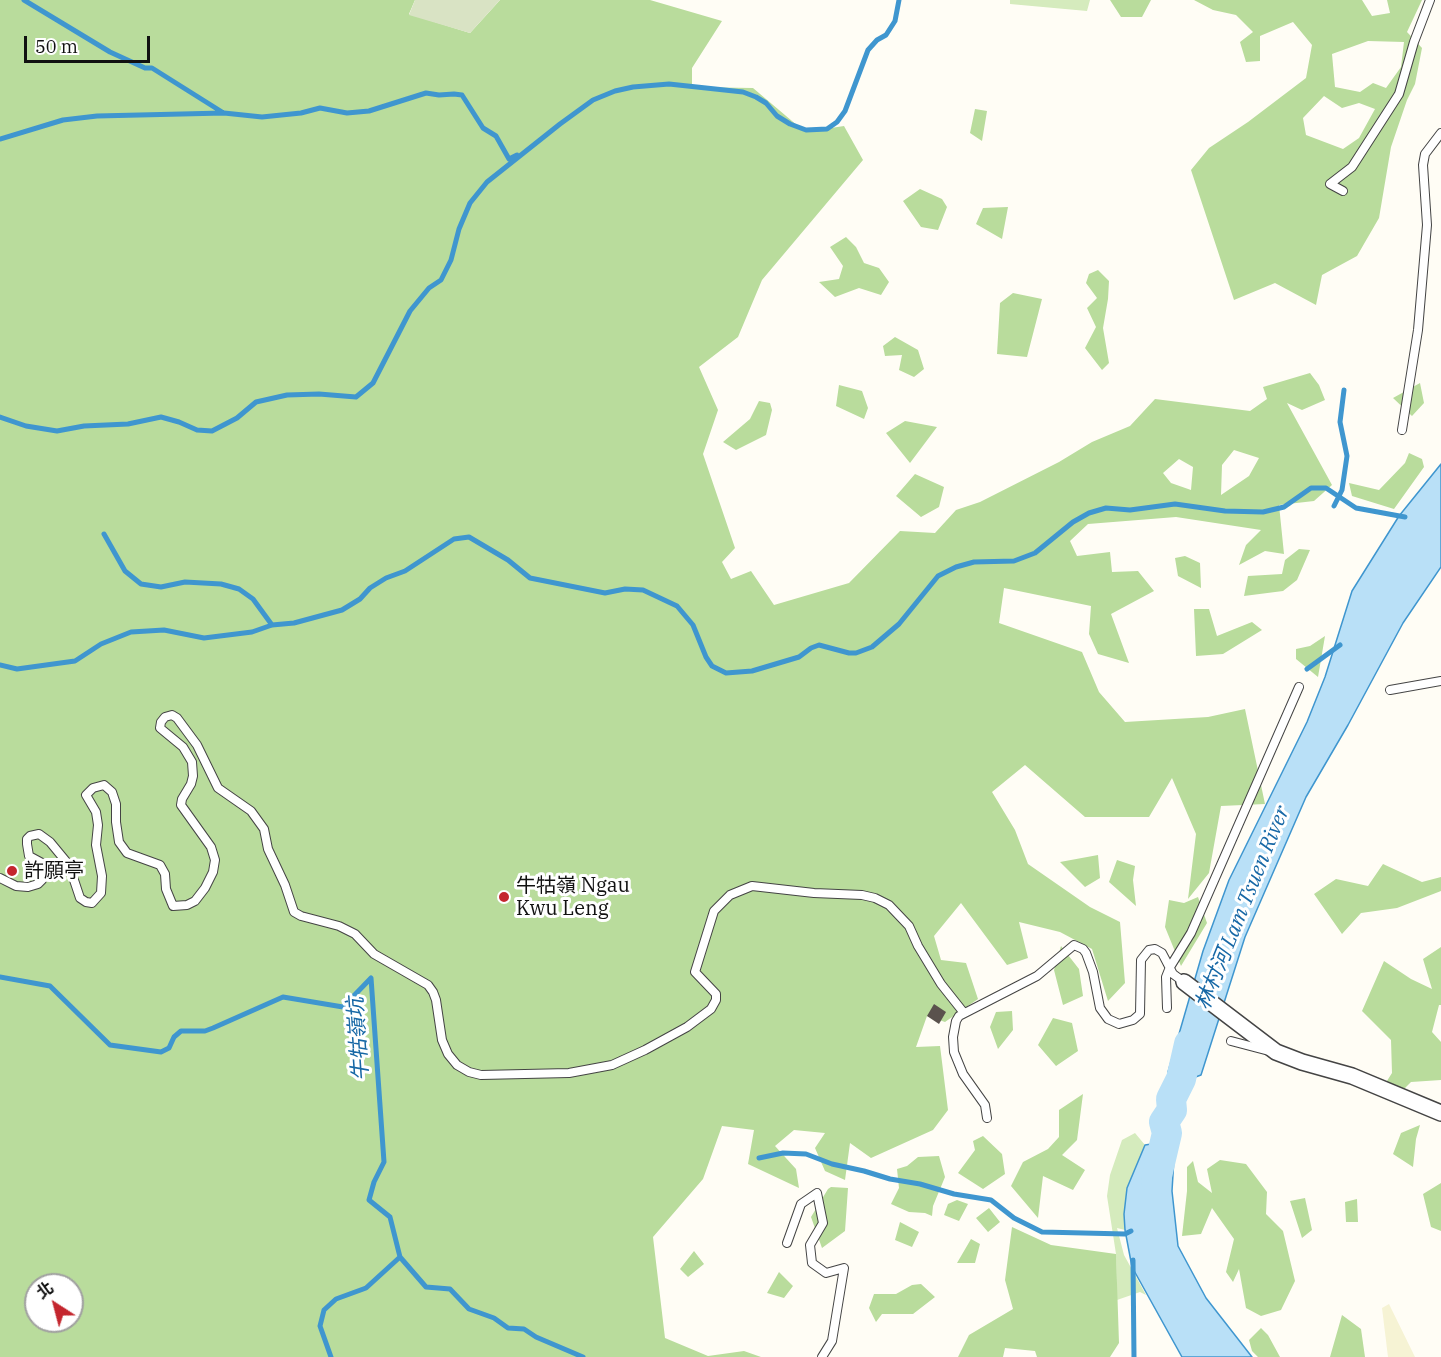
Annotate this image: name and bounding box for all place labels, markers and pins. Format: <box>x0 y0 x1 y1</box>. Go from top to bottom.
place label: 許願亭 <box>24 859 84 883</box>
marker: 許願亭 <box>5 864 19 878</box>
place label: 牛牯嶺 Ngau Kwu Leng <box>516 874 630 921</box>
marker: 牛牯嶺 Ngau Kwu Leng <box>497 890 511 904</box>

